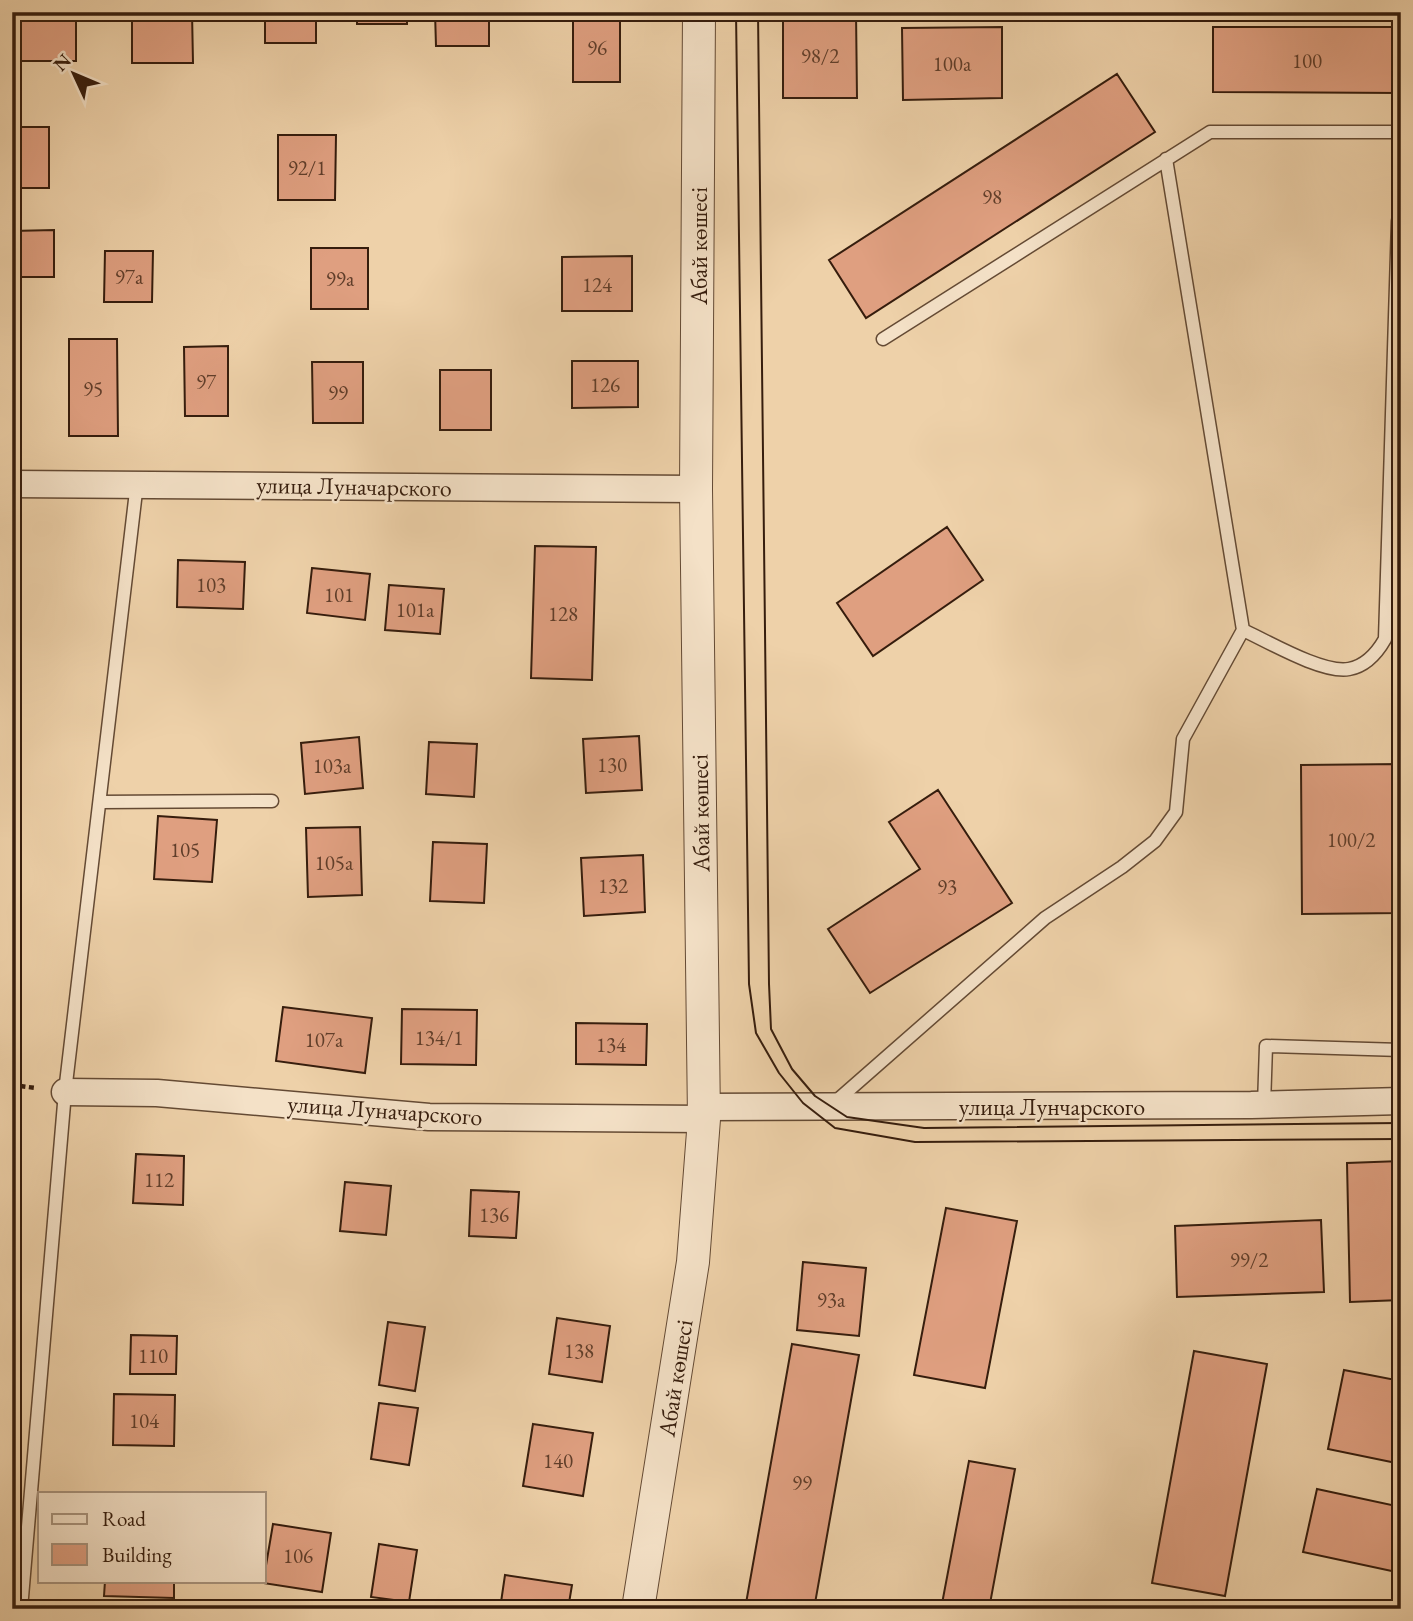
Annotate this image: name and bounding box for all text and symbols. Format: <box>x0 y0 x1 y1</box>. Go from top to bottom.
house number: 96 <box>587 34 607 61</box>
north arrow <box>38 38 108 108</box>
house number: 98/2 <box>801 42 839 69</box>
house number: 100 <box>1292 47 1322 74</box>
text: N <box>48 48 77 77</box>
house number: 100а <box>933 50 972 77</box>
house number: 92/1 <box>288 154 326 181</box>
house number: 98 <box>982 183 1002 210</box>
street label: Абай көшесі <box>683 187 714 306</box>
house number: 97а <box>115 263 144 290</box>
house number: 99а <box>326 265 355 292</box>
house number: 124 <box>582 271 613 298</box>
house number: 97 <box>196 368 217 395</box>
house number: 126 <box>590 371 620 398</box>
house number: 95 <box>83 375 103 402</box>
house number: 99 <box>328 379 348 406</box>
street label: улица Луначарского <box>256 469 452 503</box>
house number: 103 <box>196 571 226 598</box>
house number: 101 <box>324 581 354 608</box>
house number: 101а <box>396 596 435 623</box>
house number: 128 <box>548 600 578 627</box>
house number: 130 <box>597 751 627 778</box>
house number: 103а <box>313 752 352 779</box>
street label: Абай көшесі <box>683 754 717 873</box>
house number: 100/2 <box>1327 826 1375 853</box>
house number: 105 <box>170 836 200 863</box>
house number: 105а <box>315 849 354 876</box>
house number: 132 <box>598 872 628 899</box>
house number: 93 <box>937 873 957 900</box>
house number: 134/1 <box>415 1024 463 1051</box>
house number: 107а <box>305 1026 344 1053</box>
house number: 134 <box>596 1031 627 1058</box>
street label: улица Луначарского <box>286 1088 484 1132</box>
street label: улица Лунчарского <box>959 1091 1145 1122</box>
house number: 112 <box>144 1166 174 1193</box>
house number: 136 <box>479 1201 509 1228</box>
house number: 99/2 <box>1230 1246 1268 1273</box>
house number: 93а <box>817 1286 846 1313</box>
street label: Абай көшесі <box>650 1317 700 1440</box>
house number: 138 <box>564 1337 594 1364</box>
house number: 110 <box>138 1342 168 1369</box>
house number: 104 <box>129 1407 160 1434</box>
house number: 140 <box>543 1447 573 1474</box>
house number: 99 <box>792 1469 812 1496</box>
legend <box>38 1492 266 1582</box>
text: Road <box>102 1505 146 1532</box>
text: Building <box>102 1541 172 1568</box>
house number: 106 <box>283 1542 313 1569</box>

